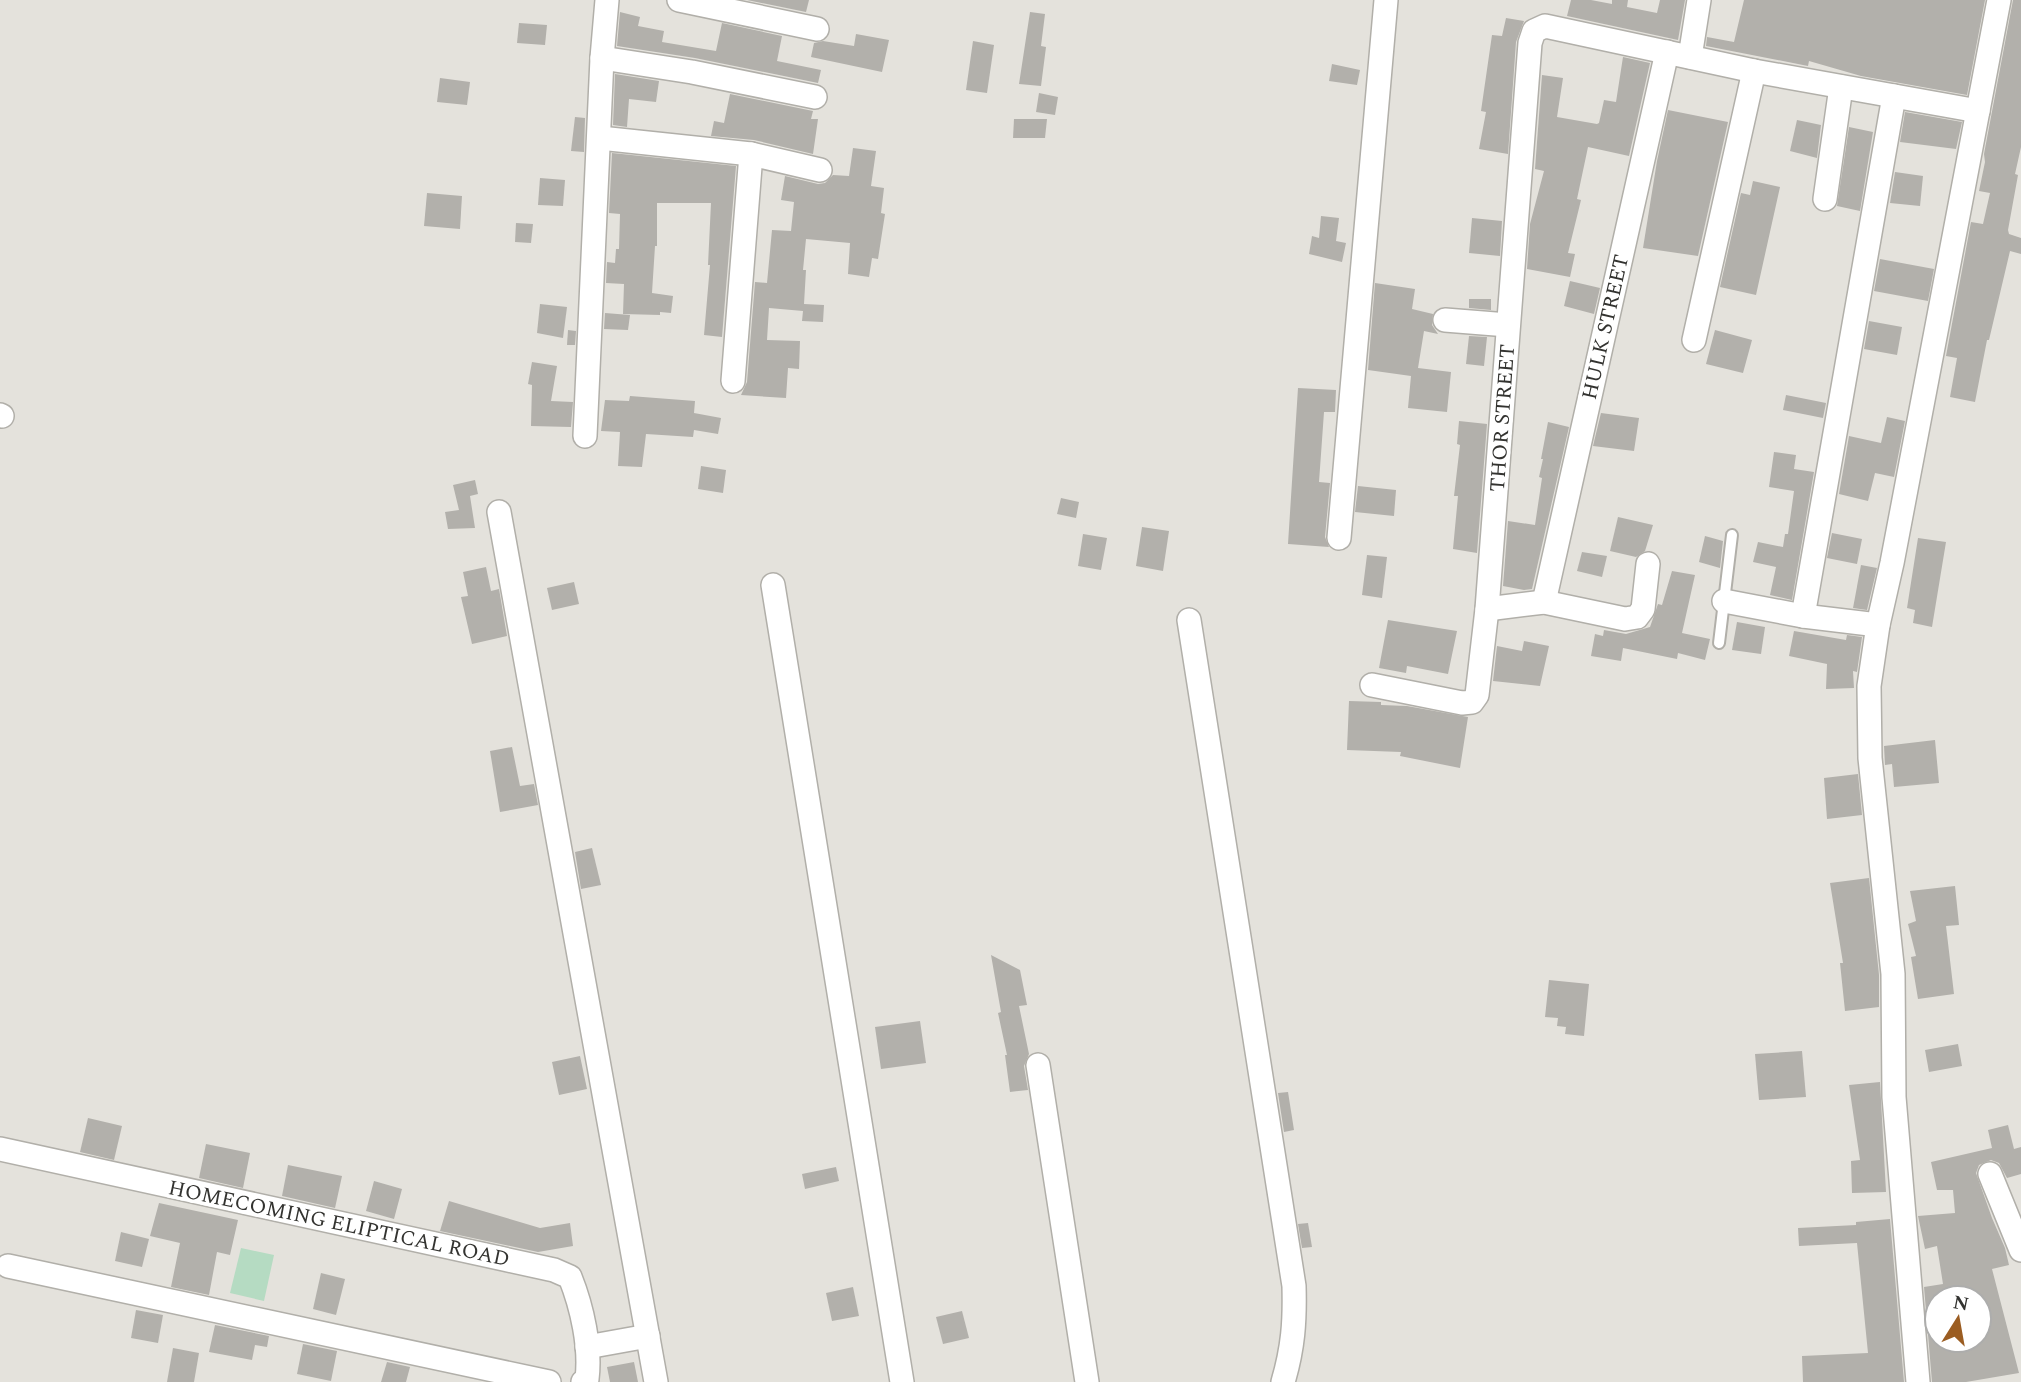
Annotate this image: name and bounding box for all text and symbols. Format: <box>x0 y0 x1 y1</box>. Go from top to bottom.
street label: HULK STREET <box>1574 251 1638 403</box>
street label: THOR STREET <box>1482 343 1524 493</box>
street label: HOMECOMING ELIPTICAL ROAD <box>165 1172 512 1276</box>
north arrow <box>1923 1284 1993 1354</box>
text: N <box>1951 1288 1971 1319</box>

